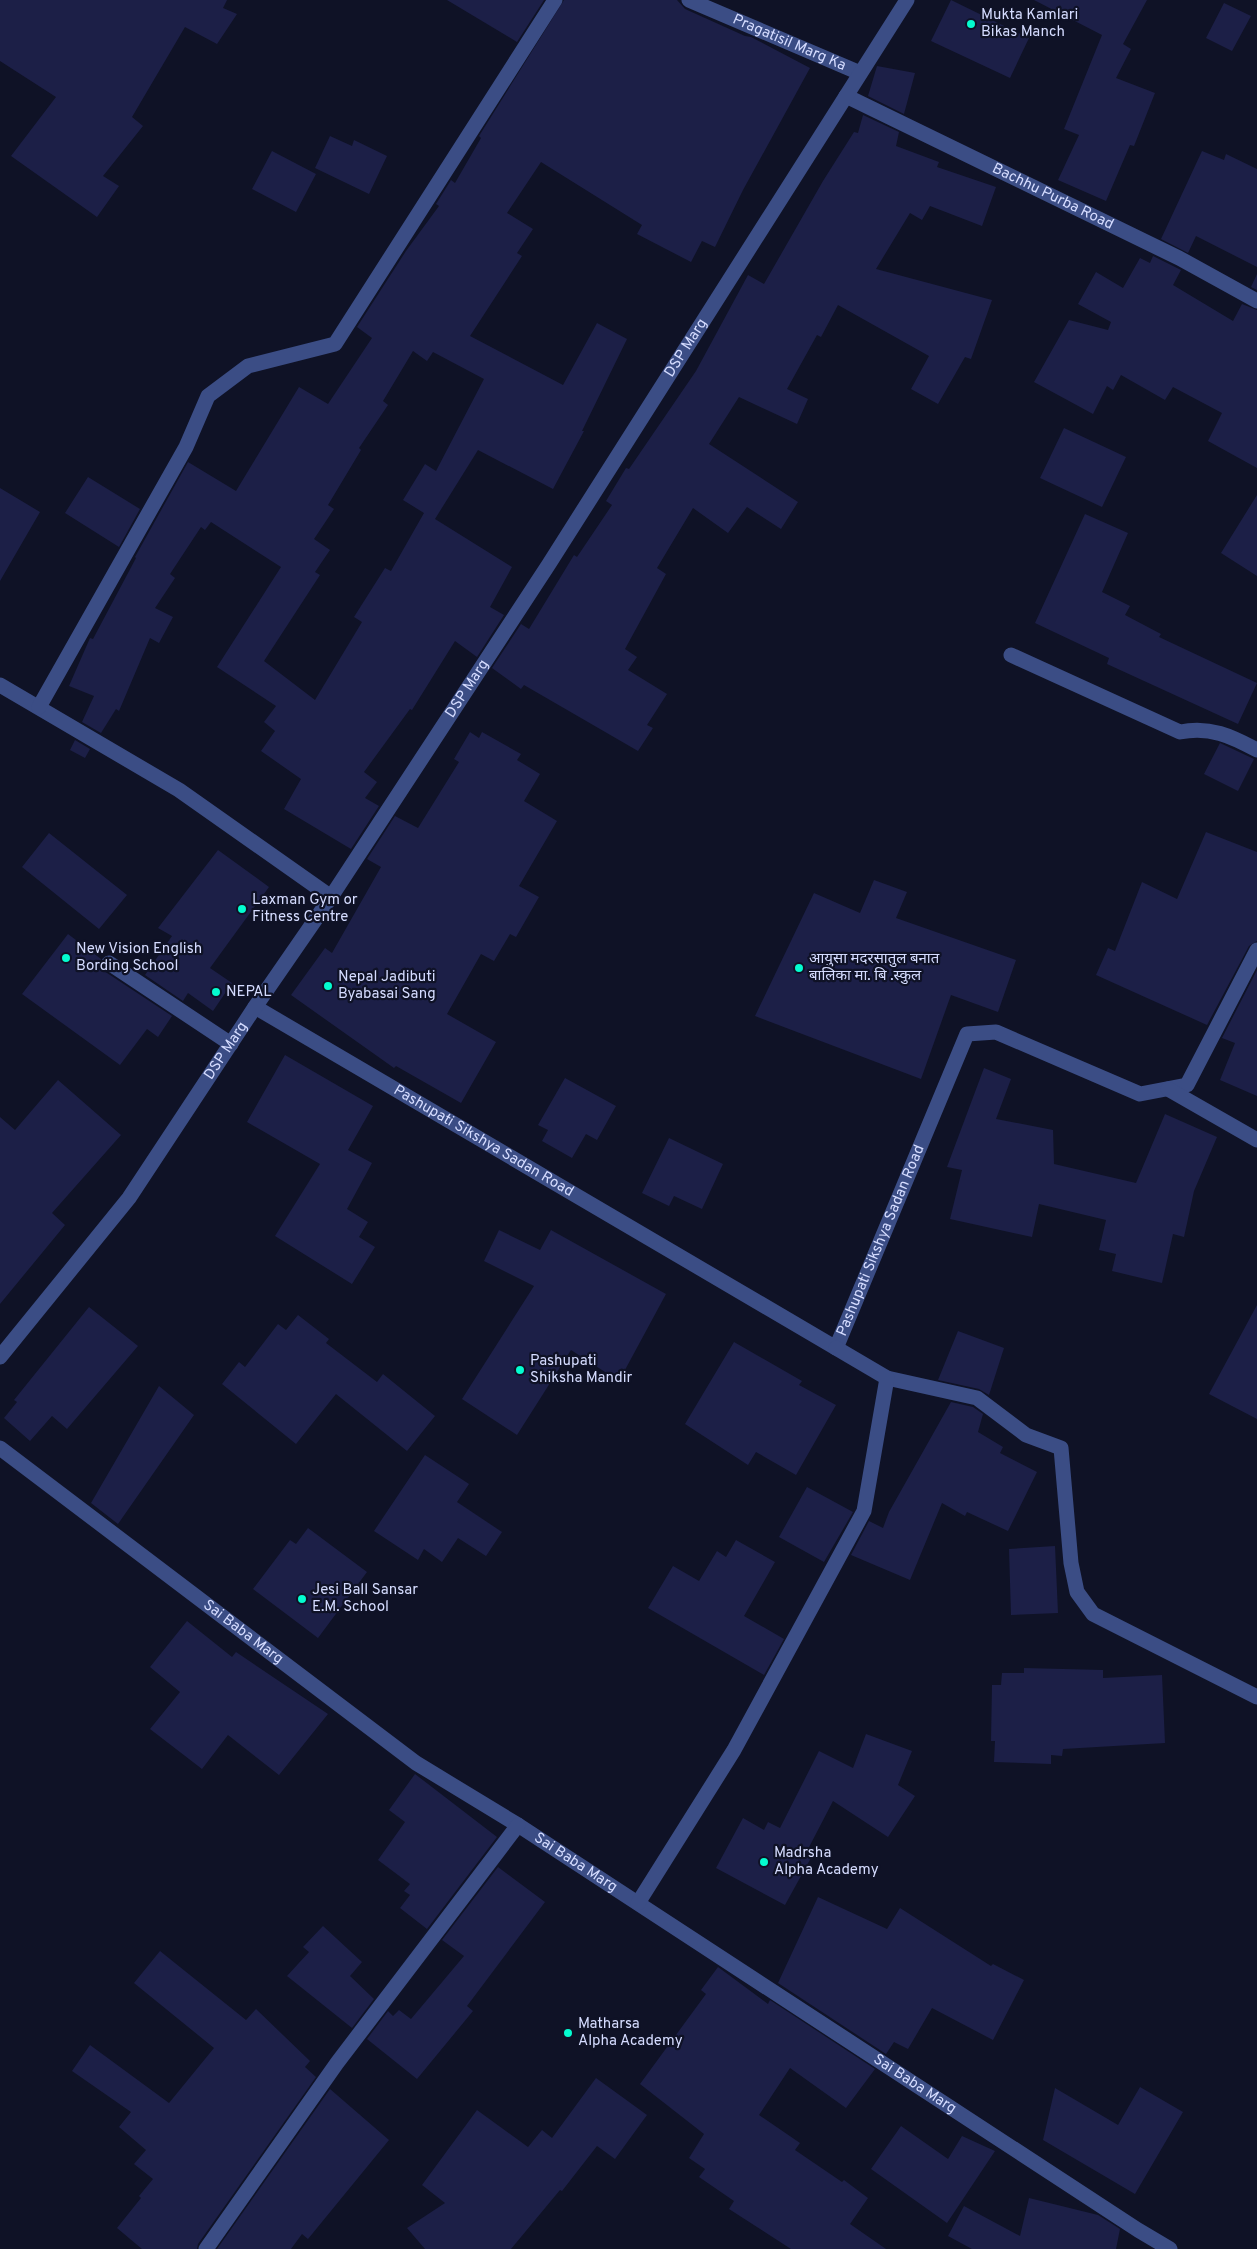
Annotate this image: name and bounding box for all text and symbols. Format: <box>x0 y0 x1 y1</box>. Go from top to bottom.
place label: Mukta Kamlari Bikas Manch <box>981 6 1078 42</box>
street label: Pragatisil Marg Ka <box>730 10 849 75</box>
marker: Mukta Kamlari Bikas Manch <box>965 18 977 30</box>
street label: Bachhu Purba Road <box>989 159 1117 234</box>
street label: DSP Marg <box>660 315 712 381</box>
street label: DSP Marg <box>441 656 493 722</box>
place label: Laxman Gym or Fitness Centre <box>252 891 358 927</box>
marker: Laxman Gym or Fitness Centre <box>236 903 248 915</box>
place label: New Vision English Bording School <box>76 940 202 976</box>
place label: आयुसा मदरसातुल बनात बालिका मा. बि .स्कुल <box>809 950 940 986</box>
marker: New Vision English Bording School <box>60 952 72 964</box>
marker: आयुसा मदरसातुल बनात बालिका मा. बि .स्कुल <box>793 962 805 974</box>
place label: Nepal Jadibuti Byabasai Sang <box>338 968 436 1004</box>
marker: Nepal Jadibuti Byabasai Sang <box>322 980 334 992</box>
place label: NEPAL <box>226 983 272 1002</box>
marker: NEPAL <box>210 986 222 998</box>
street label: DSP Marg <box>200 1018 252 1084</box>
street label: Pashupati Sikshya Sadan Road <box>390 1081 577 1201</box>
street label: Pashupati Sikshya Sadan Road <box>832 1142 929 1339</box>
place label: Pashupati Shiksha Mandir <box>530 1352 632 1388</box>
marker: Pashupati Shiksha Mandir <box>514 1364 526 1376</box>
place label: Jesi Ball Sansar E.M. School <box>312 1581 418 1617</box>
marker: Jesi Ball Sansar E.M. School <box>296 1593 308 1605</box>
street label: Sai Baba Marg <box>199 1596 287 1669</box>
street label: Sai Baba Marg <box>530 1828 621 1897</box>
place label: Madrsha Alpha Academy <box>774 1844 879 1880</box>
marker: Madrsha Alpha Academy <box>758 1856 770 1868</box>
place label: Matharsa Alpha Academy <box>578 2015 683 2051</box>
marker: Matharsa Alpha Academy <box>562 2027 574 2039</box>
street label: Sai Baba Marg <box>869 2050 960 2118</box>

